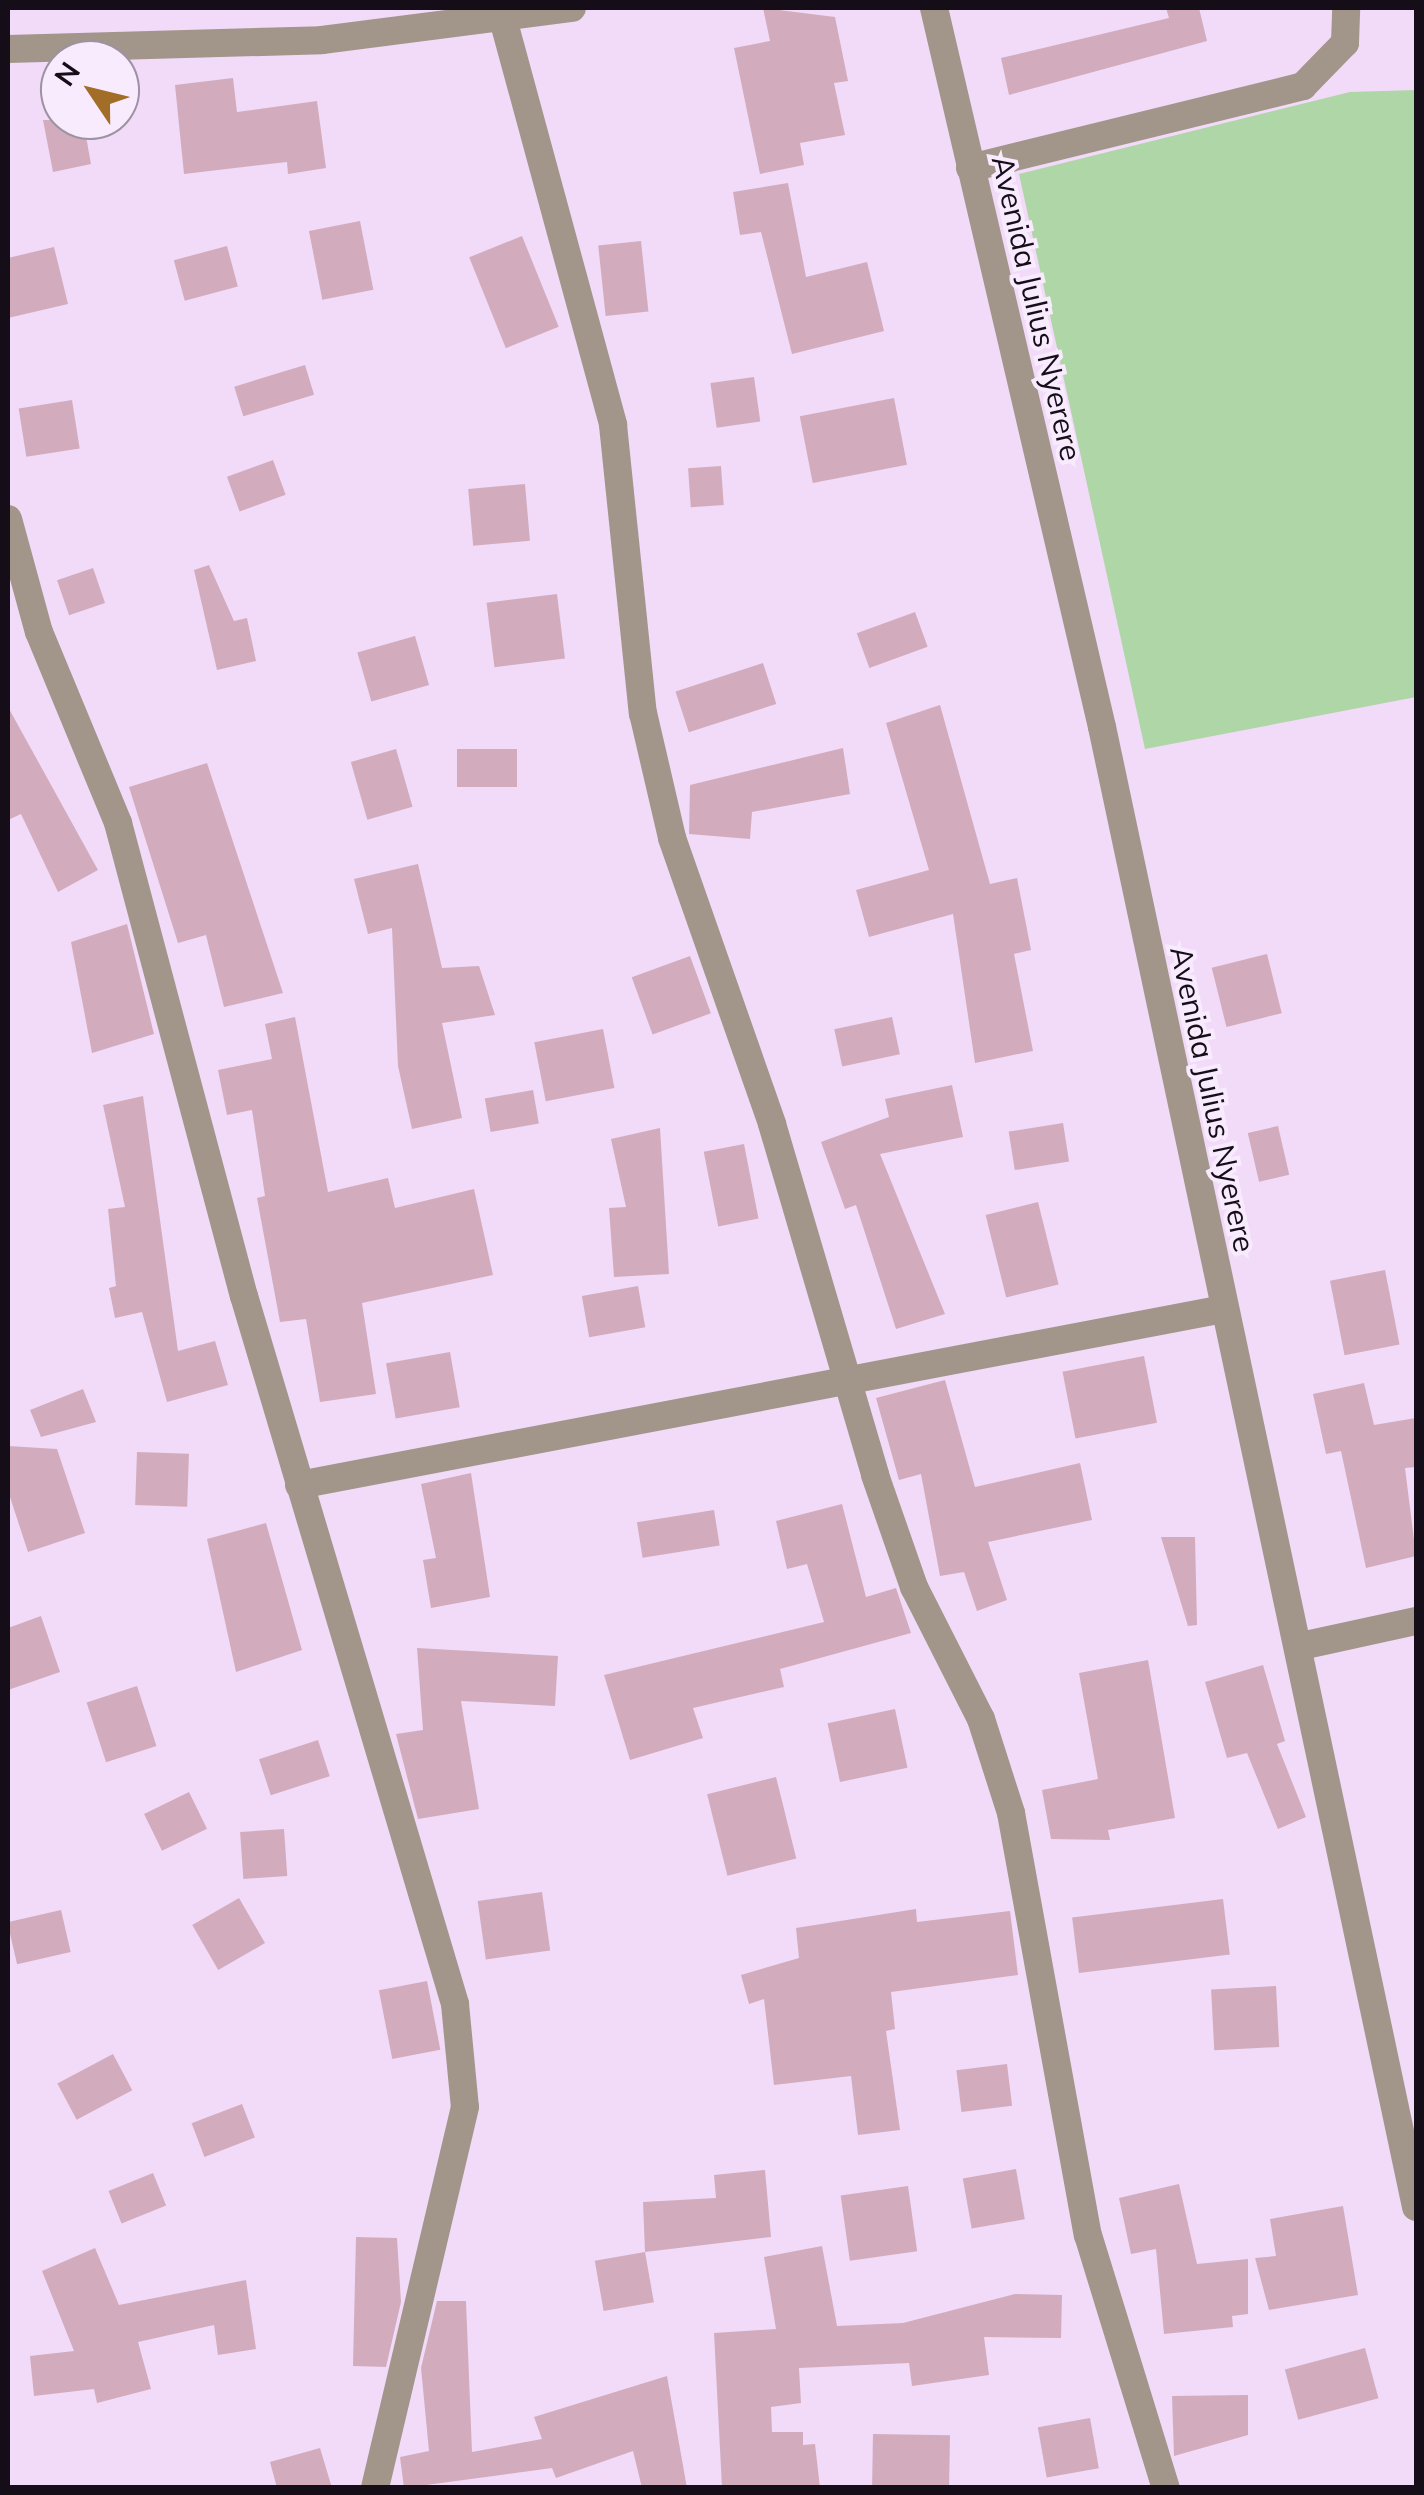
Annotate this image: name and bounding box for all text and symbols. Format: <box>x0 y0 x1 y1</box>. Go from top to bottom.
north arrow <box>40 40 140 140</box>
text: N <box>46 55 87 92</box>
street label: Avenida Julius Nyerere <box>984 152 1090 464</box>
street label: Avenida Julius Nyerere <box>1163 943 1263 1255</box>

